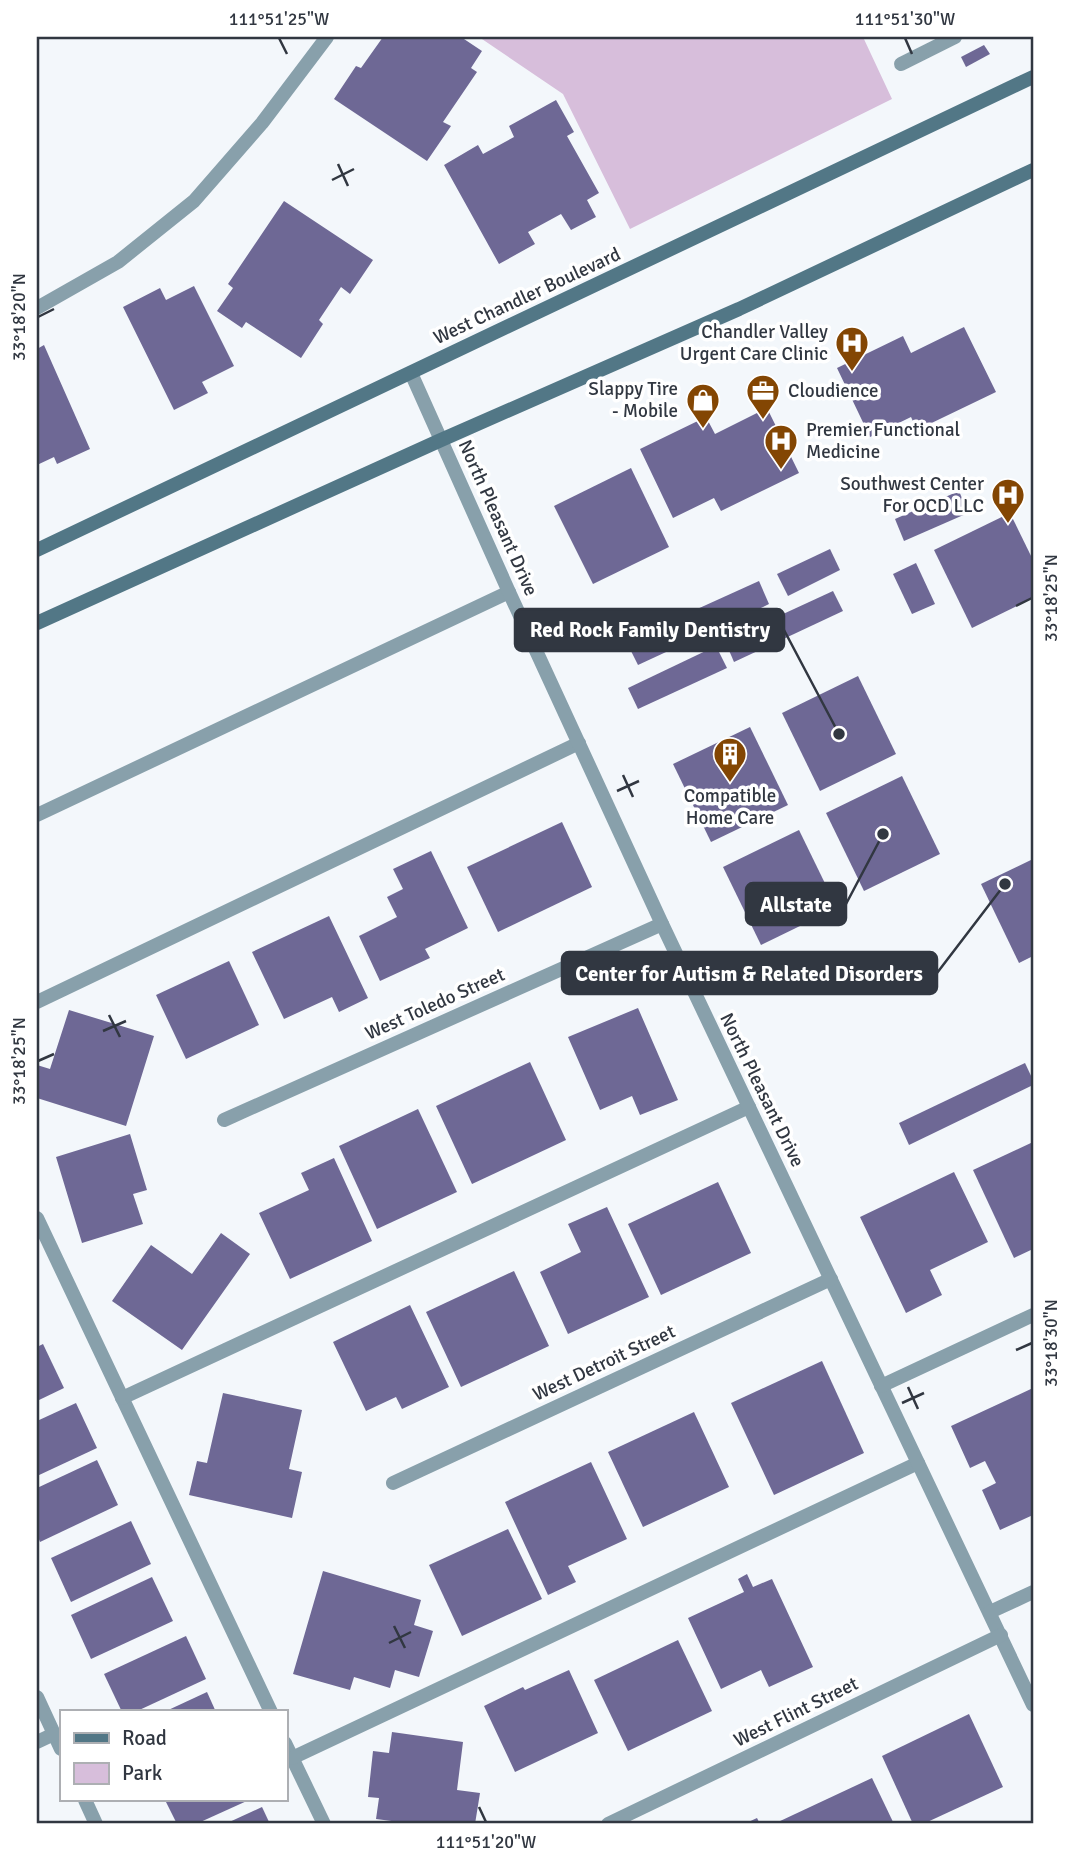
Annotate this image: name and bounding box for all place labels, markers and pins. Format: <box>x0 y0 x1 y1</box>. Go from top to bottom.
place label: Chandler Valley Urgent Care Clinic <box>680 320 828 366</box>
hospital icon: Chandler Valley Urgent Care Clinic <box>833 324 871 373</box>
office icon: Cloudience <box>744 372 782 421</box>
place label: Slappy Tire - Mobile <box>588 377 678 423</box>
place label: Cloudience <box>788 379 879 403</box>
shop icon: Slappy Tire - Mobile <box>684 381 722 430</box>
place label: Premier Functional Medicine <box>806 418 960 464</box>
hospital icon: Premier Functional Medicine <box>762 422 800 471</box>
place label: Southwest Center For OCD LLC <box>840 472 984 518</box>
hospital icon: Southwest Center For OCD LLC <box>989 476 1027 525</box>
callout: Red Rock Family Dentistry <box>515 609 784 651</box>
building icon: Compatible Home Care <box>711 735 749 784</box>
place label: Compatible Home Care <box>684 784 776 830</box>
callout: Allstate <box>746 883 846 925</box>
callout: Center for Autism & Related Disorders <box>562 952 937 994</box>

